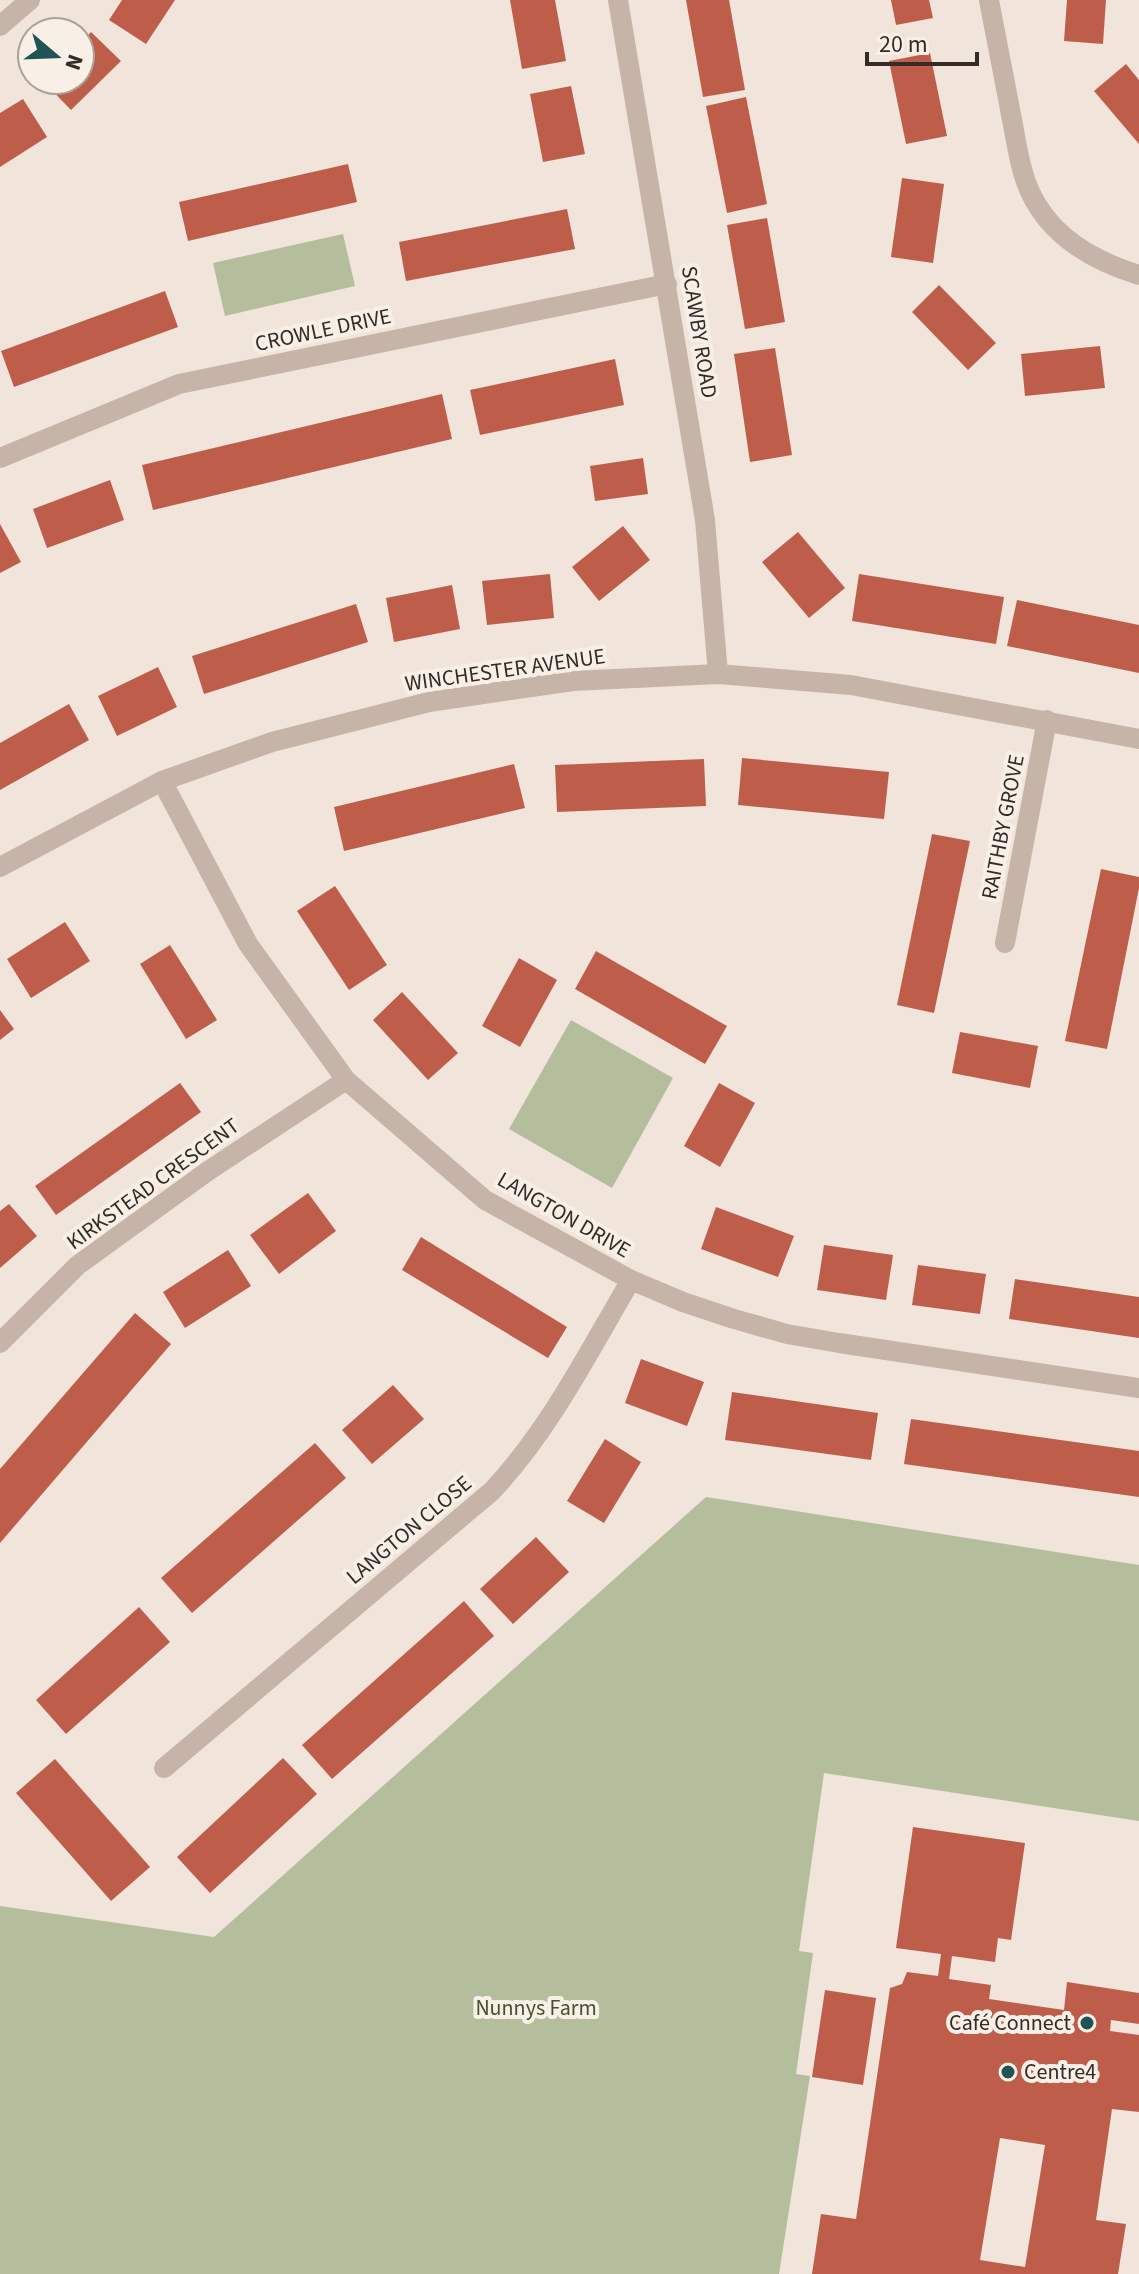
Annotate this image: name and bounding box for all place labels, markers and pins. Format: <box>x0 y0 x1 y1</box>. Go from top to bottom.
place label: Café Connect <box>949 2007 1072 2039</box>
marker: Café Connect <box>1078 2014 1096 2032</box>
place label: Centre4 <box>1024 2056 1096 2088</box>
marker: Centre4 <box>999 2063 1017 2081</box>

